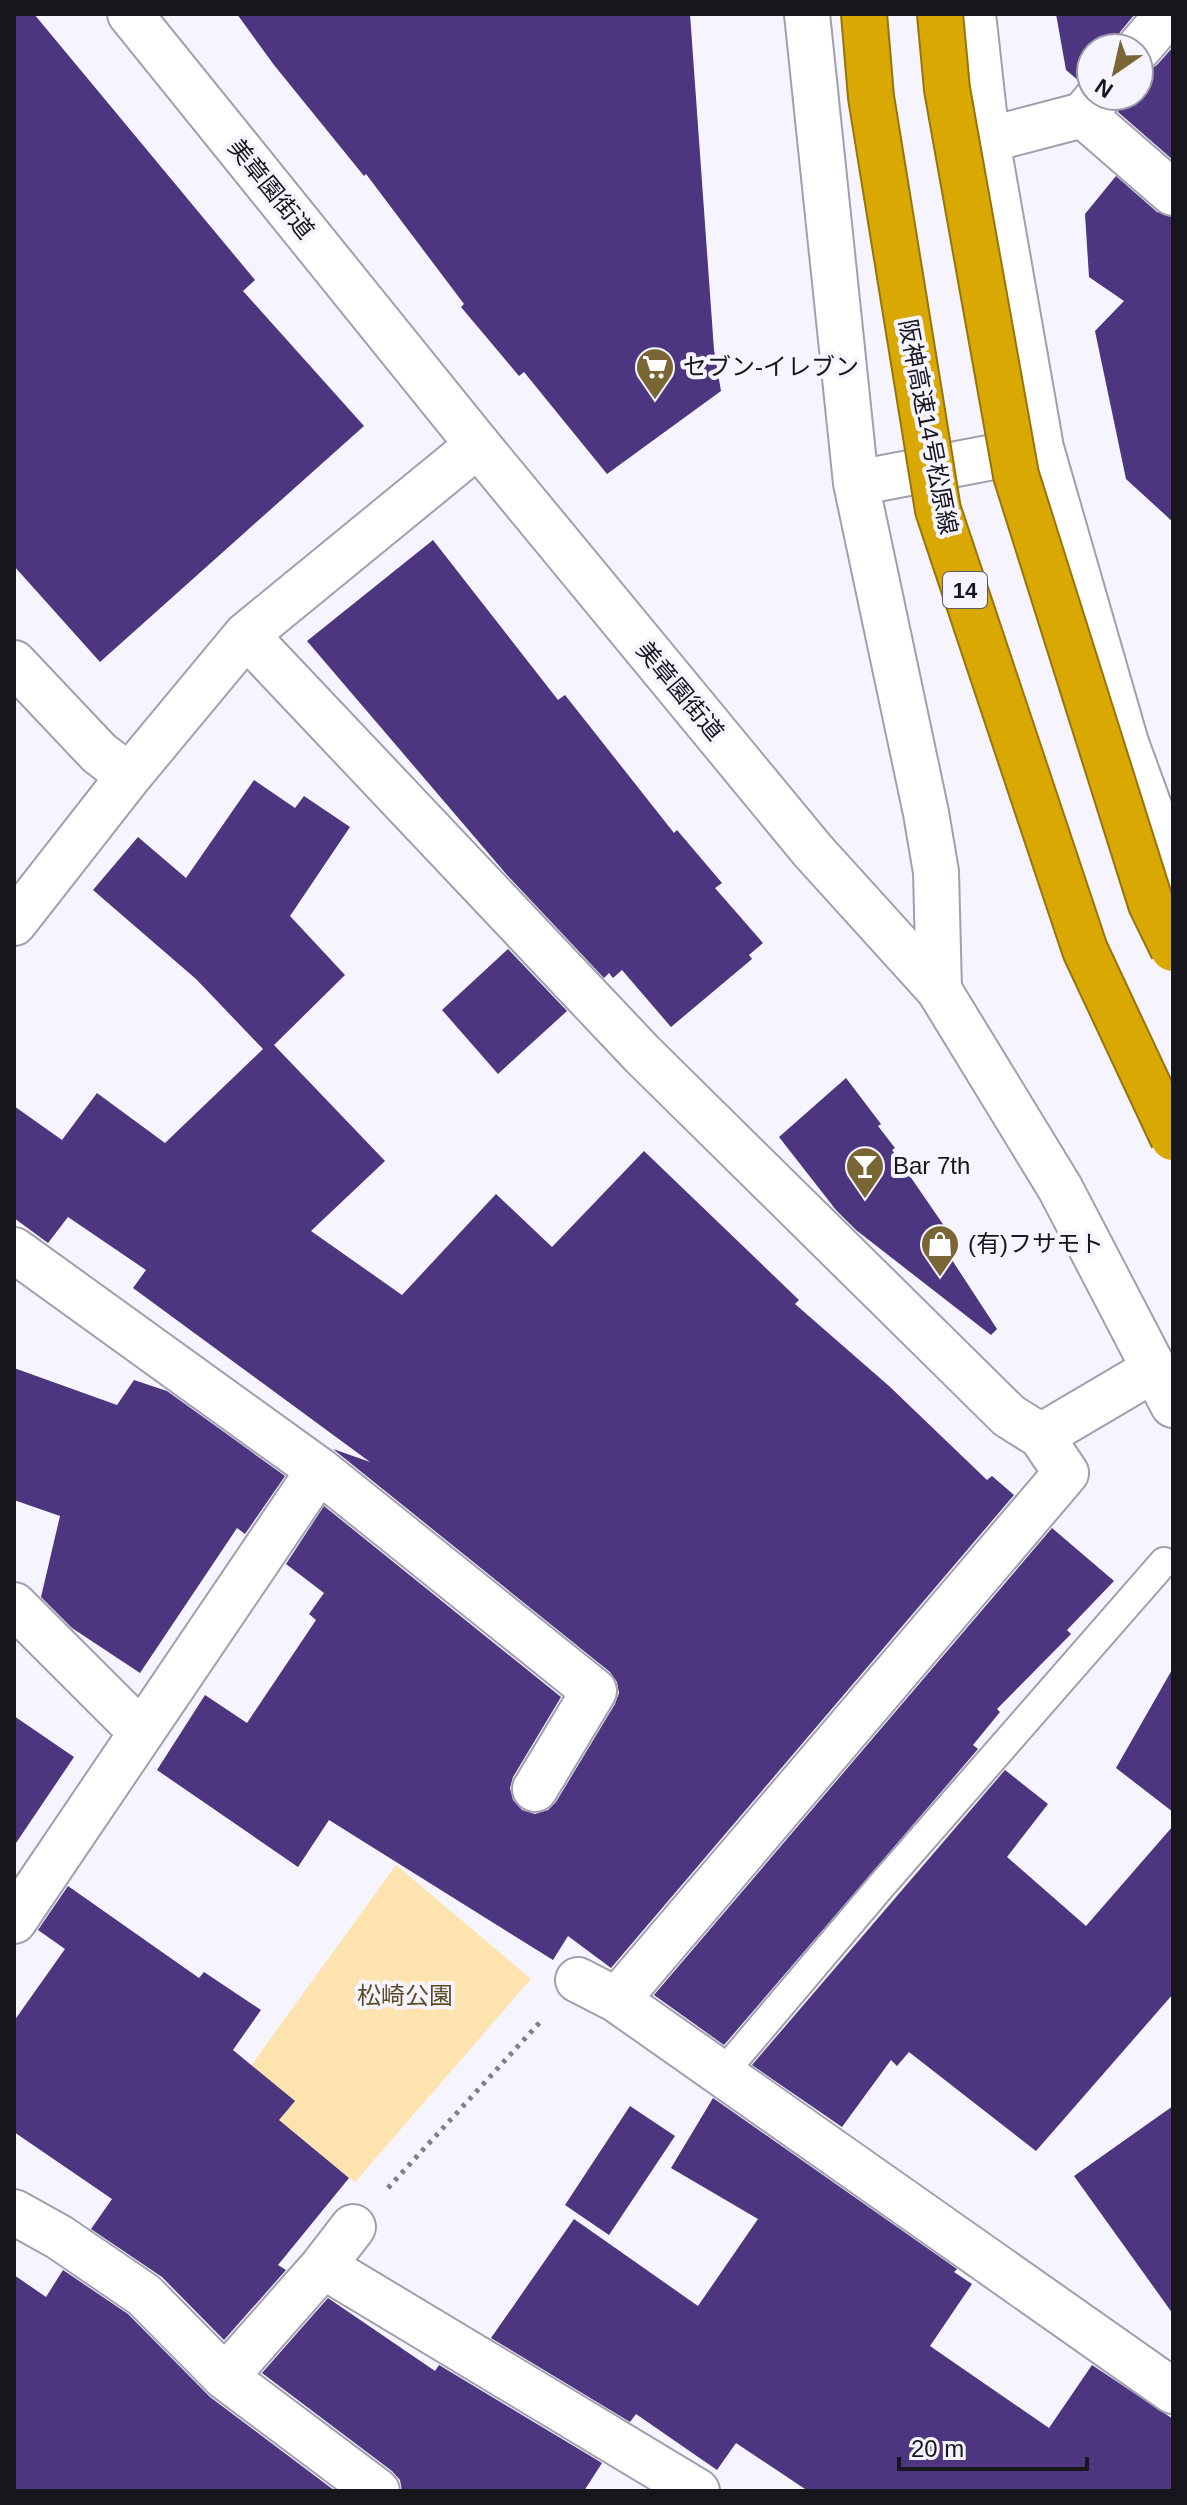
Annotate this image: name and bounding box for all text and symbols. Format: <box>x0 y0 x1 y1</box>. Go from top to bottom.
north arrow <box>1075 32 1155 112</box>
text: N <box>1091 73 1118 103</box>
street label: 美章園街道 <box>223 134 320 244</box>
street label: 阪神高速14号松原線 <box>894 317 963 537</box>
supermarket icon: セブン-イレブン <box>634 346 676 401</box>
place label: セブン-イレブン <box>683 353 859 380</box>
road number: 14 <box>943 572 987 608</box>
street label: 美章園街道 <box>631 636 729 745</box>
bar icon: Bar 7th <box>844 1145 886 1200</box>
place label: Bar 7th <box>893 1152 970 1179</box>
shop icon: (有)フサモト <box>919 1223 961 1278</box>
place label: (有)フサモト <box>968 1230 1104 1257</box>
park label: 松崎公園 <box>357 1982 453 2009</box>
scale bar <box>899 2421 1087 2471</box>
text: 20 m <box>911 2435 964 2462</box>

